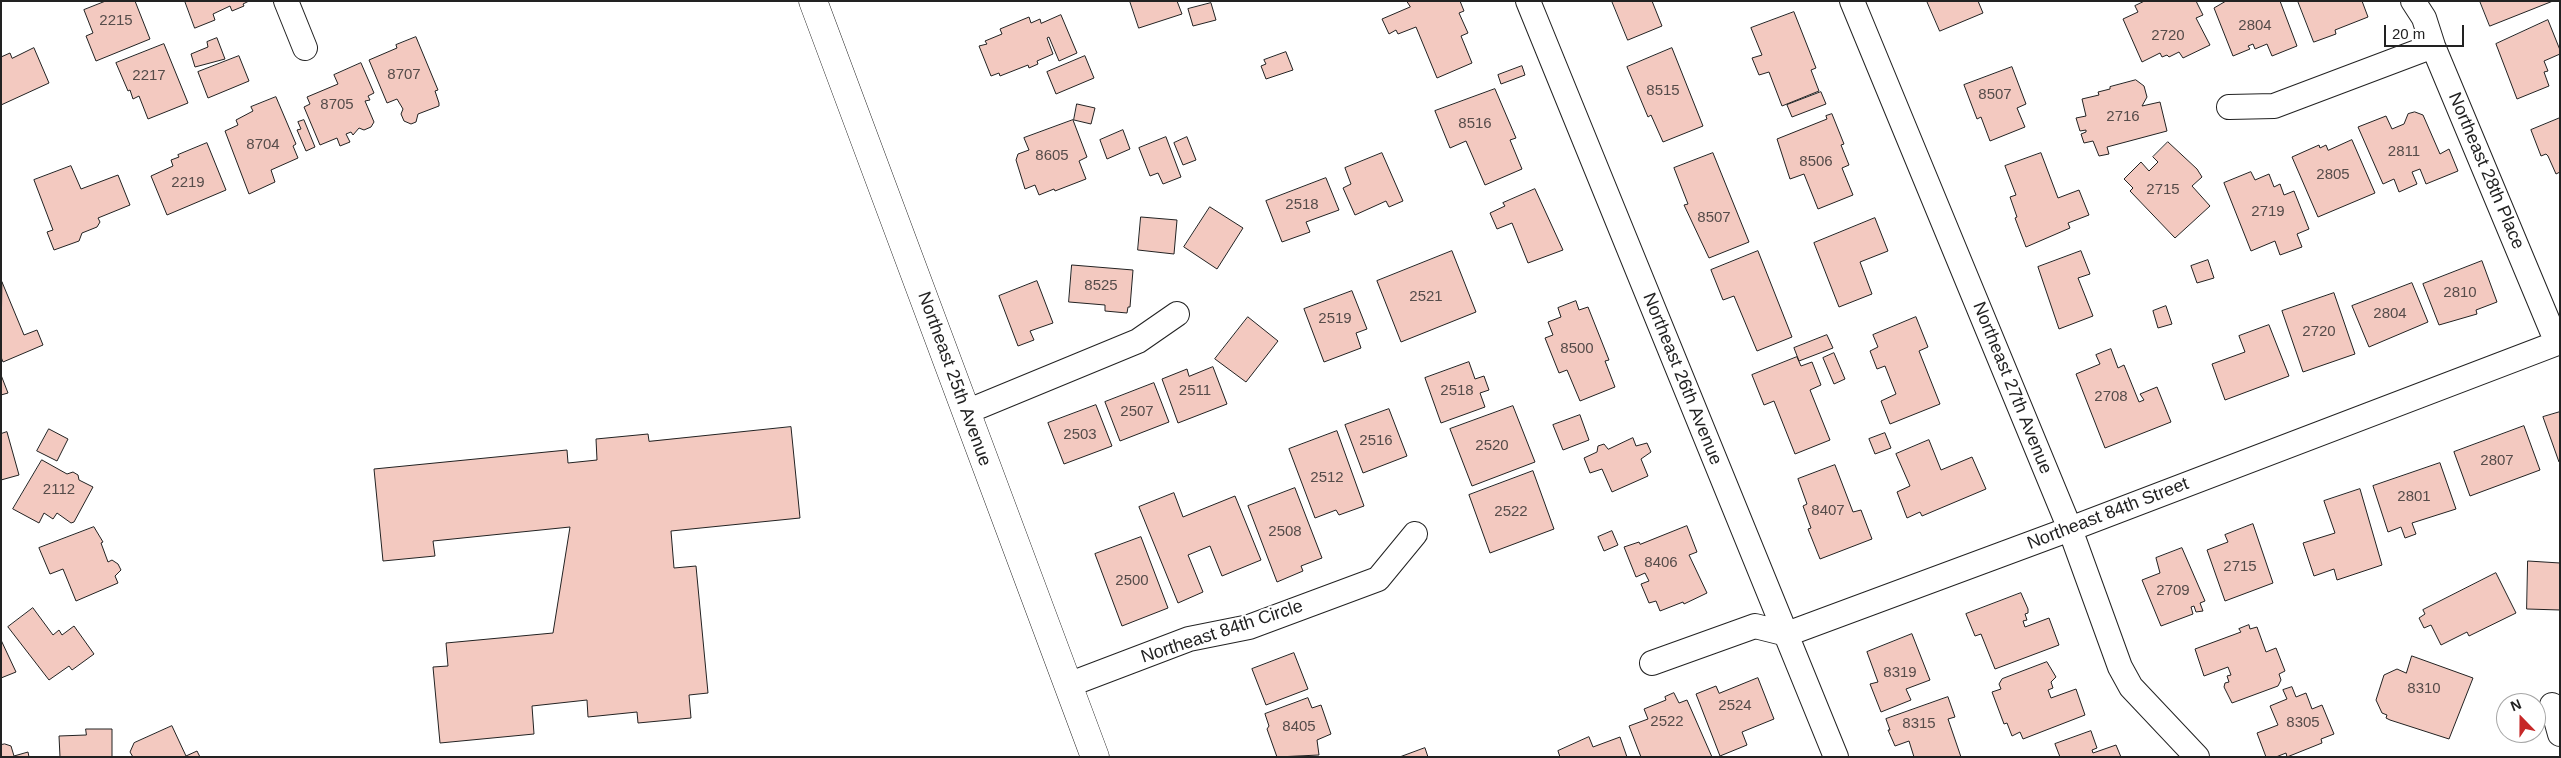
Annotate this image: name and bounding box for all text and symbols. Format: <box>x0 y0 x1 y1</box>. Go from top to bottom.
house number: 2215 <box>99 12 133 30</box>
scale bar <box>2386 15 2466 47</box>
house number: 2804 <box>2238 17 2272 35</box>
text: 20 m <box>2392 25 2425 42</box>
house number: 2720 <box>2151 27 2185 45</box>
house number: 8707 <box>387 66 421 84</box>
house number: 2217 <box>132 67 166 85</box>
house number: 8515 <box>1646 82 1680 100</box>
house number: 8507 <box>1978 86 2012 104</box>
street label: Northeast 28th Place <box>2443 89 2529 253</box>
house number: 8705 <box>320 96 354 114</box>
house number: 2716 <box>2106 108 2140 126</box>
house number: 8516 <box>1458 115 1492 133</box>
house number: 8704 <box>246 136 280 154</box>
house number: 2811 <box>2388 143 2420 161</box>
house number: 8605 <box>1035 147 1069 165</box>
house number: 8506 <box>1799 153 1833 171</box>
house number: 2805 <box>2316 166 2350 184</box>
house number: 2219 <box>171 174 205 192</box>
house number: 2715 <box>2146 181 2180 199</box>
house number: 2518 <box>1285 196 1319 214</box>
house number: 2719 <box>2251 203 2285 221</box>
house number: 8507 <box>1697 209 1731 227</box>
house number: 8525 <box>1084 277 1118 295</box>
house number: 2810 <box>2443 284 2477 302</box>
house number: 2521 <box>1409 288 1443 306</box>
street label: Northeast 25th Avenue <box>912 289 996 469</box>
street label: Northeast 26th Avenue <box>1638 290 1726 468</box>
street label: Northeast 27th Avenue <box>1968 299 2056 477</box>
house number: 2804 <box>2373 305 2407 323</box>
house number: 2519 <box>1318 310 1352 328</box>
house number: 2720 <box>2302 323 2336 341</box>
house number: 8500 <box>1560 340 1594 358</box>
house number: 2511 <box>1179 382 1211 400</box>
house number: 2518 <box>1440 382 1474 400</box>
house number: 2708 <box>2094 388 2128 406</box>
house number: 2507 <box>1120 403 1154 421</box>
house number: 2503 <box>1063 426 1097 444</box>
house number: 2516 <box>1359 432 1393 450</box>
house number: 2520 <box>1475 437 1509 455</box>
house number: 2807 <box>2480 452 2514 470</box>
house number: 2512 <box>1310 469 1344 487</box>
street label: Northeast 84th Street <box>2024 473 2192 555</box>
house number: 2112 <box>43 481 75 499</box>
house number: 2801 <box>2397 488 2431 506</box>
house number: 8407 <box>1811 502 1845 520</box>
house number: 2522 <box>1494 503 1528 521</box>
house number: 2508 <box>1268 523 1302 541</box>
house number: 8406 <box>1644 554 1678 572</box>
house number: 2715 <box>2223 558 2257 576</box>
house number: 2500 <box>1115 572 1149 590</box>
house number: 2709 <box>2156 582 2190 600</box>
street label: Northeast 84th Circle <box>1138 596 1306 668</box>
house number: 8319 <box>1883 664 1917 682</box>
house number: 8310 <box>2407 680 2441 698</box>
north arrow <box>2496 693 2546 743</box>
text: N <box>2508 696 2523 714</box>
house number: 2524 <box>1718 697 1752 715</box>
house number: 2522 <box>1650 713 1684 731</box>
house number: 8305 <box>2286 714 2320 732</box>
house number: 8315 <box>1902 715 1936 733</box>
house number: 8405 <box>1282 718 1316 736</box>

